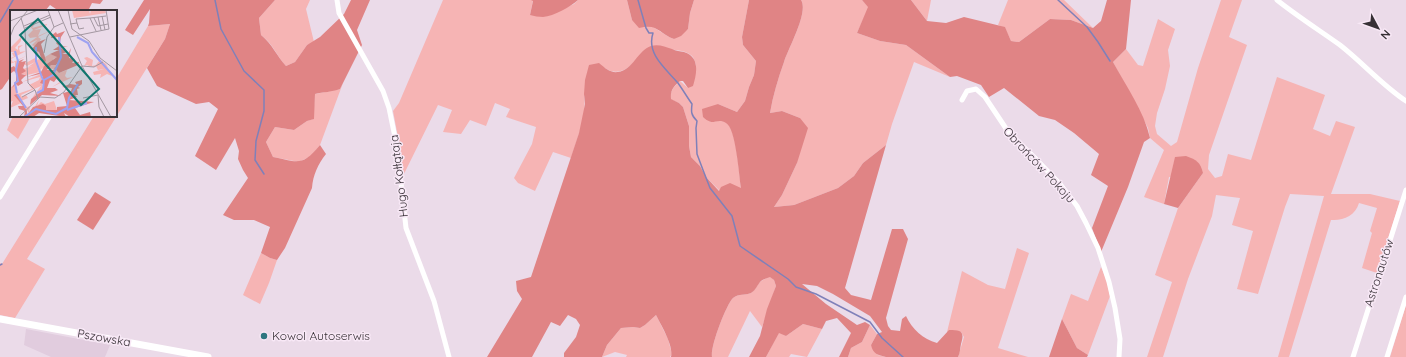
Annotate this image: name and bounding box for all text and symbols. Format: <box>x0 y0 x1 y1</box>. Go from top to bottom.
north arrow <box>1358 8 1398 48</box>
inset map <box>10 10 117 117</box>
text: N <box>1378 27 1393 42</box>
street label: Obrońców Pokoju <box>1000 124 1078 206</box>
street label: Hugo Kołłątaja <box>386 134 411 218</box>
street label: Astronautów <box>1361 237 1397 309</box>
street label: Pszowska <box>76 325 132 350</box>
place label: Kowol Autoserwis <box>272 328 370 343</box>
marker: Kowol Autoserwis <box>259 331 269 341</box>

